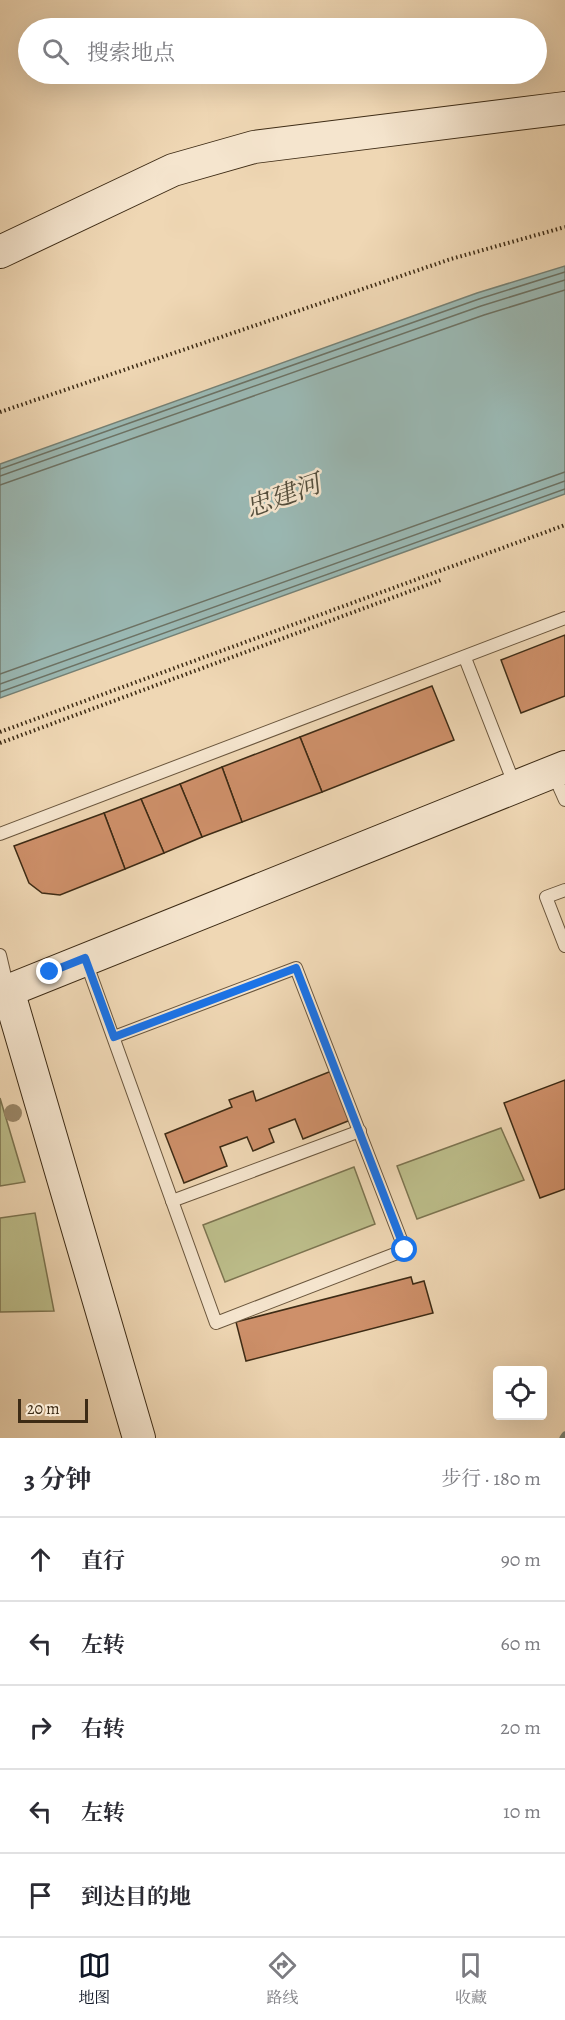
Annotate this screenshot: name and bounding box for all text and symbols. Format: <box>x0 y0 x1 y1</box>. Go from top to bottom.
search box <box>18 18 547 84</box>
icon: search <box>39 35 72 68</box>
text: 搜索地点 <box>87 38 175 68</box>
water label: 忠建河 <box>240 465 329 526</box>
route end <box>36 958 62 984</box>
route start <box>391 1236 417 1262</box>
map controls <box>493 1366 547 1420</box>
button: locate <box>493 1366 547 1420</box>
scale bar <box>18 1396 88 1424</box>
text: 20 m <box>27 1398 60 1420</box>
text: 3 分钟 <box>24 1462 92 1497</box>
text: 步行 · 180 m <box>441 1465 541 1492</box>
icon: ahead <box>24 1543 57 1576</box>
text: 直行 <box>81 1546 125 1576</box>
text: 90 m <box>501 1546 541 1573</box>
icon: left <box>24 1627 57 1660</box>
text: 左转 <box>81 1630 125 1660</box>
text: 60 m <box>501 1630 541 1657</box>
icon: right <box>24 1711 57 1744</box>
text: 右转 <box>81 1714 125 1744</box>
text: 20 m <box>500 1714 541 1741</box>
icon: left <box>24 1795 57 1828</box>
text: 左转 <box>81 1798 125 1828</box>
text: 10 m <box>503 1798 541 1825</box>
icon: arrive <box>24 1879 57 1912</box>
text: 到达目的地 <box>81 1882 191 1912</box>
tab: 地图 <box>78 1949 111 2009</box>
tab: 路线 <box>266 1949 299 2009</box>
tab: 收藏 <box>454 1949 487 2009</box>

